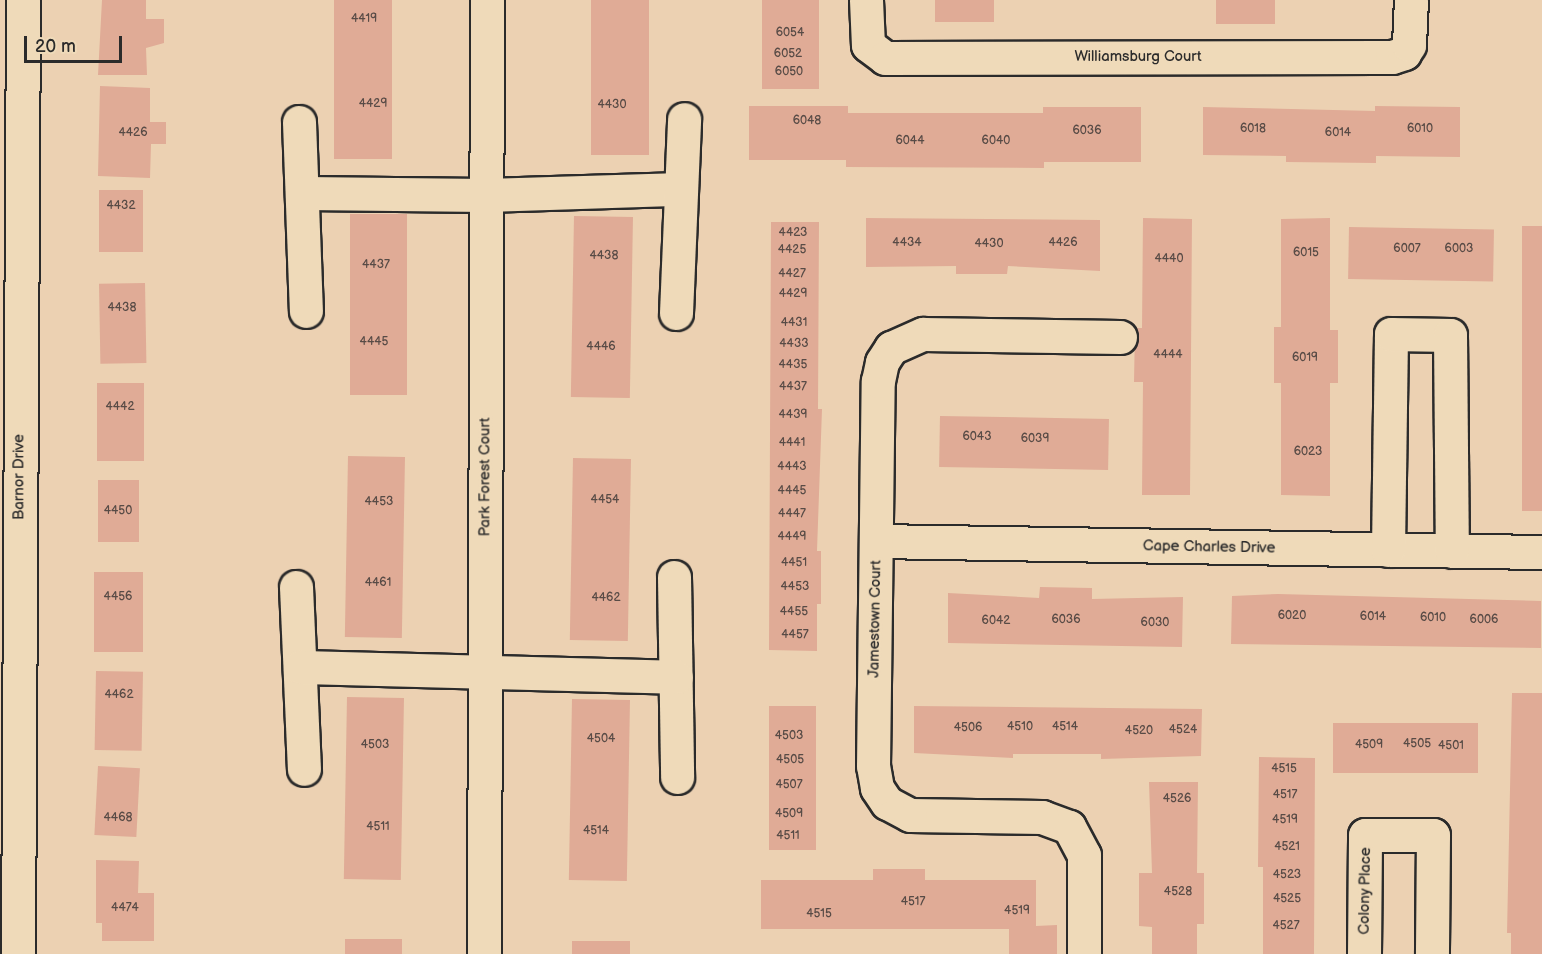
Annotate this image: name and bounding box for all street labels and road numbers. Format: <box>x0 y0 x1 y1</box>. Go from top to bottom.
street label: Williamsburg Court <box>1074 48 1202 66</box>
street label: Park Forest Court <box>476 418 494 536</box>
street label: Barnor Drive <box>10 434 28 520</box>
street label: Cape Charles Drive <box>1143 537 1275 557</box>
street label: Jamestown Court <box>865 560 885 678</box>
street label: Colony Place <box>1355 847 1375 935</box>

